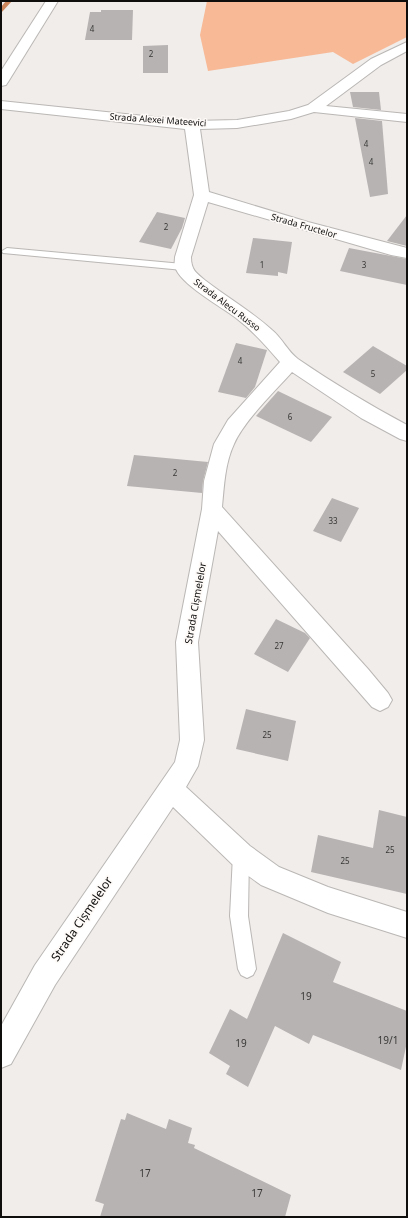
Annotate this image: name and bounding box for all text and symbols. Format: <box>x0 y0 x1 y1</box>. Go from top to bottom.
house number: 4 <box>90 23 95 34</box>
house number: 2 <box>149 48 154 59</box>
street label: Strada Alexei Mateevici <box>109 110 207 129</box>
house number: 4 <box>364 138 369 149</box>
house number: 4 <box>369 156 374 167</box>
street label: Strada Fructelor <box>270 210 339 241</box>
house number: 2 <box>164 221 169 232</box>
house number: 1 <box>260 259 264 270</box>
house number: 3 <box>362 259 367 270</box>
street label: Strada Alecu Russo <box>191 275 263 334</box>
house number: 4 <box>238 355 243 366</box>
house number: 5 <box>371 368 376 379</box>
house number: 6 <box>288 411 293 422</box>
house number: 2 <box>173 467 178 478</box>
house number: 33 <box>328 515 338 526</box>
street label: Strada Cișmelelor <box>181 561 209 645</box>
house number: 27 <box>274 640 284 651</box>
house number: 25 <box>262 729 272 740</box>
house number: 25 <box>385 844 395 855</box>
house number: 25 <box>340 855 350 866</box>
street label: Strada Cișmelelor <box>47 873 116 965</box>
house number: 19 <box>300 989 312 1003</box>
house number: 19/1 <box>378 1033 398 1047</box>
house number: 19 <box>235 1036 247 1050</box>
house number: 17 <box>139 1166 151 1180</box>
house number: 17 <box>251 1186 263 1200</box>

